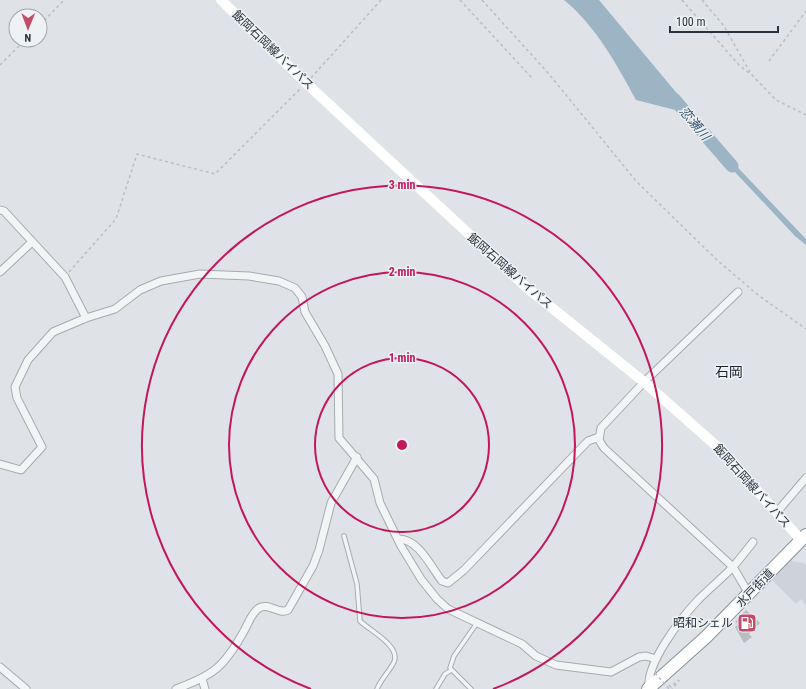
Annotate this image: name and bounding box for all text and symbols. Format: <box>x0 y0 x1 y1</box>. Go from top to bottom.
north arrow <box>8 8 48 48</box>
street label: 飯岡石岡線バイパス <box>229 8 317 92</box>
scale bar <box>670 8 778 34</box>
text: 100 m <box>676 15 706 29</box>
text: N <box>24 31 31 44</box>
water label: 恋瀬川 <box>676 104 714 145</box>
text: 3 min <box>389 178 415 192</box>
street label: 飯岡石岡線バイパス <box>465 230 555 312</box>
text: 2 min <box>389 265 415 279</box>
text: 1 min <box>389 351 415 365</box>
district label: 石岡 <box>715 364 743 380</box>
centre of rings <box>395 438 409 452</box>
street label: 飯岡石岡線バイパス <box>711 441 793 531</box>
street label: 水戸街道 <box>733 566 777 610</box>
fuel station icon: 昭和シェル <box>736 612 758 634</box>
place label: 昭和シェル <box>673 616 733 630</box>

